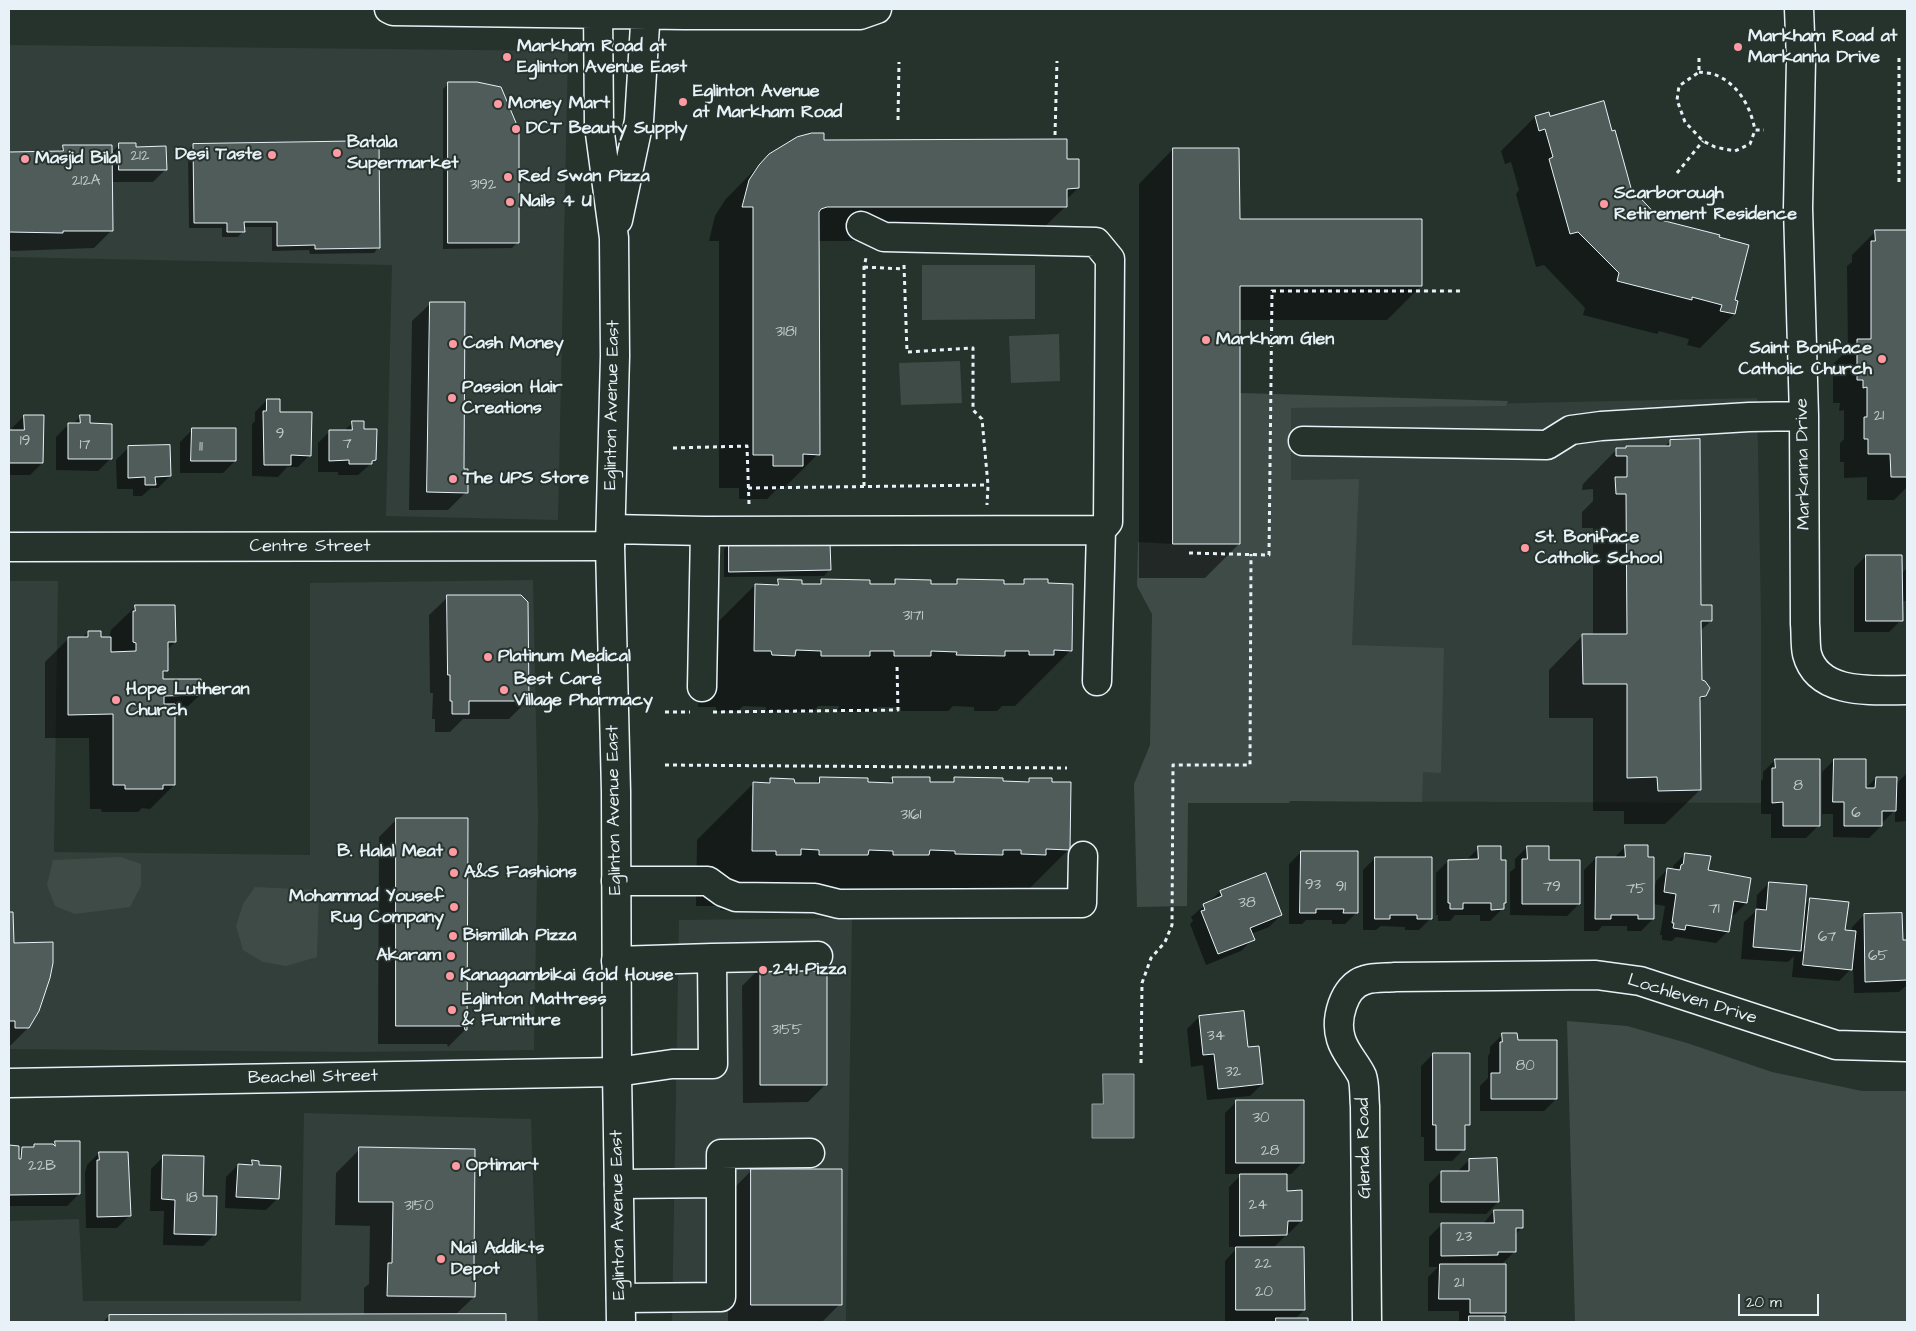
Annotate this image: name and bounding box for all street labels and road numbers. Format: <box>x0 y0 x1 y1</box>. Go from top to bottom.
street label: Eglinton Avenue East <box>601 320 625 490</box>
street label: Markanna Drive <box>1792 398 1816 530</box>
street label: Centre Street <box>249 536 371 558</box>
street label: Eglinton Avenue East <box>603 725 627 895</box>
street label: Lochleven Drive <box>1625 970 1759 1030</box>
street label: Beachell Street <box>248 1066 378 1090</box>
street label: Glenda Road <box>1353 1097 1377 1199</box>
street label: Eglinton Avenue East <box>607 1130 631 1300</box>

